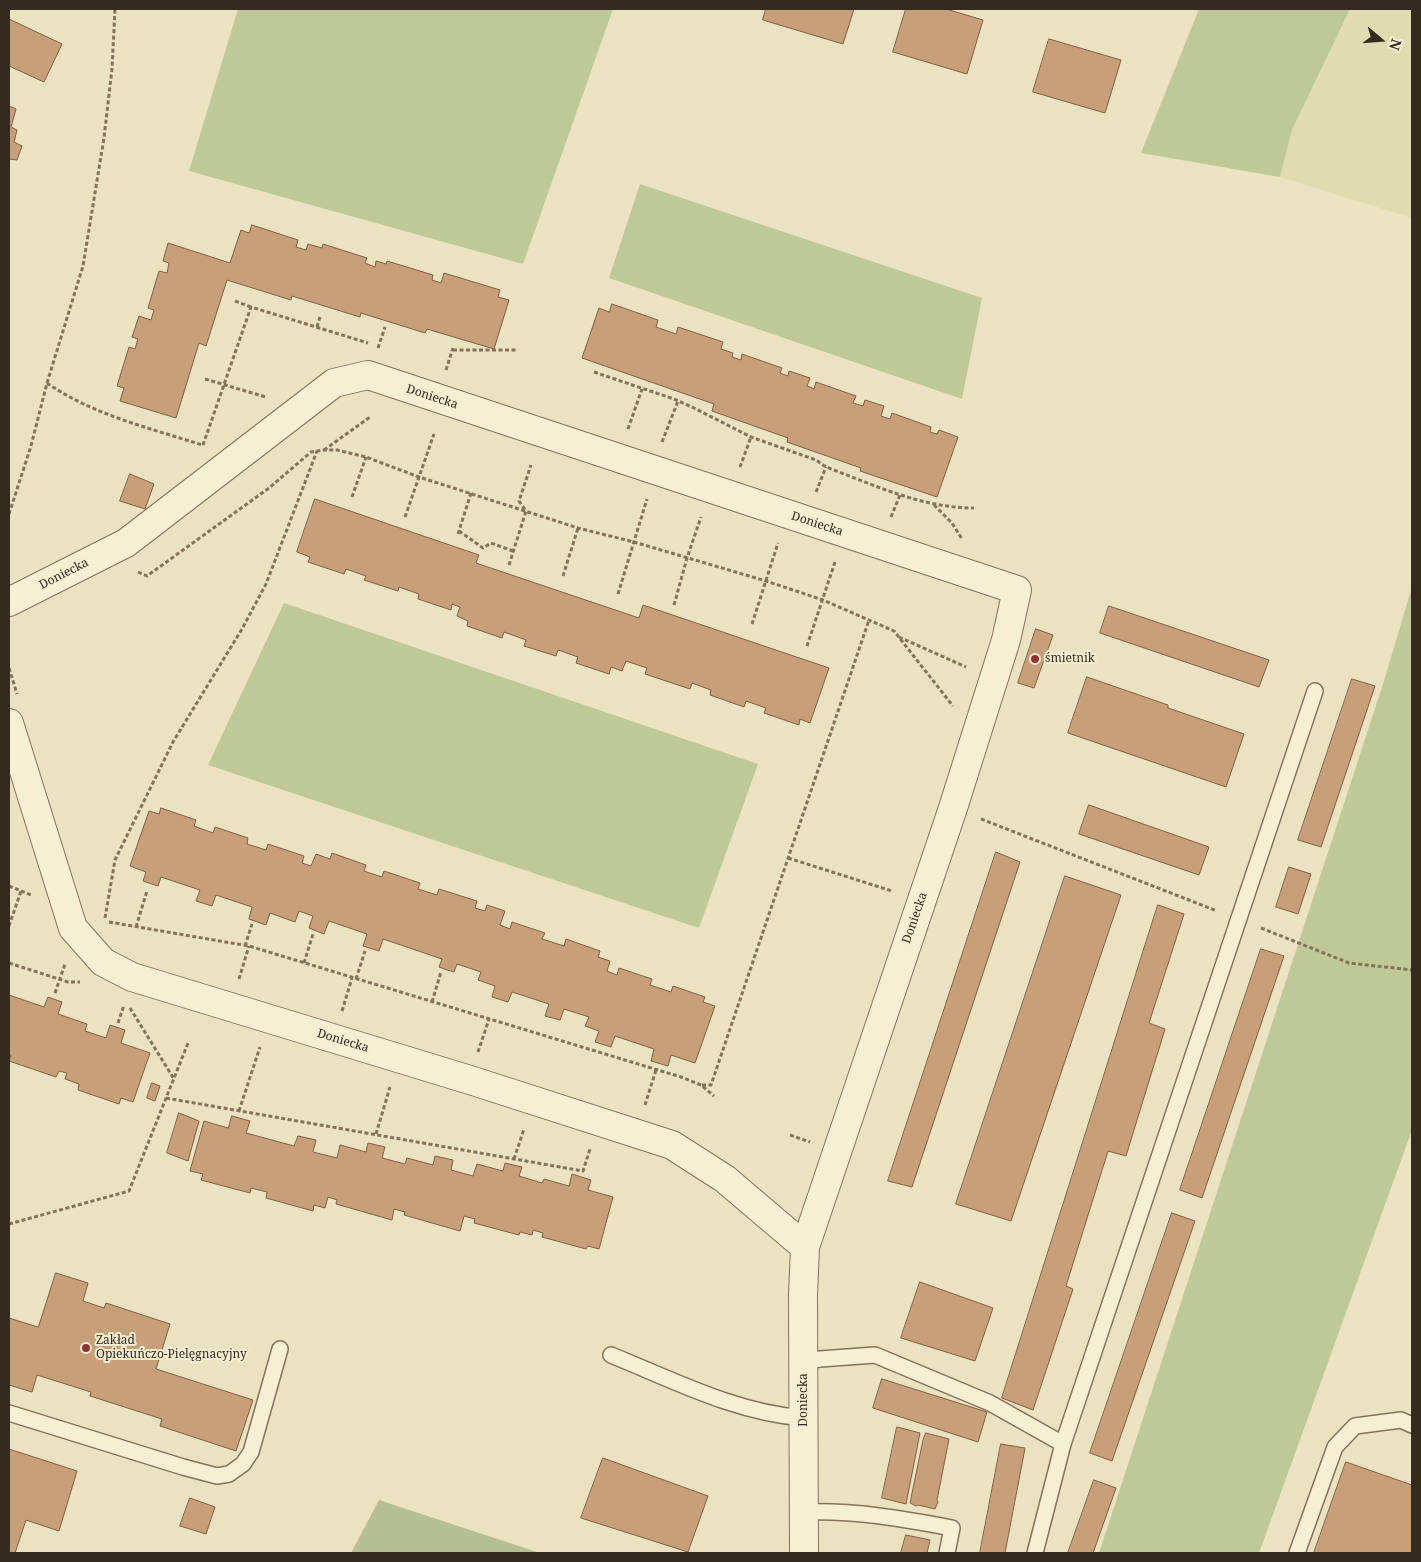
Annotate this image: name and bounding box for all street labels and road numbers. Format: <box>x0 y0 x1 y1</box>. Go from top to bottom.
street label: Doniecka <box>404 382 460 412</box>
street label: Doniecka <box>789 509 845 539</box>
street label: Doniecka <box>37 555 91 593</box>
street label: Doniecka <box>900 890 930 946</box>
street label: Doniecka <box>315 1026 371 1056</box>
street label: Doniecka <box>797 1373 811 1427</box>

